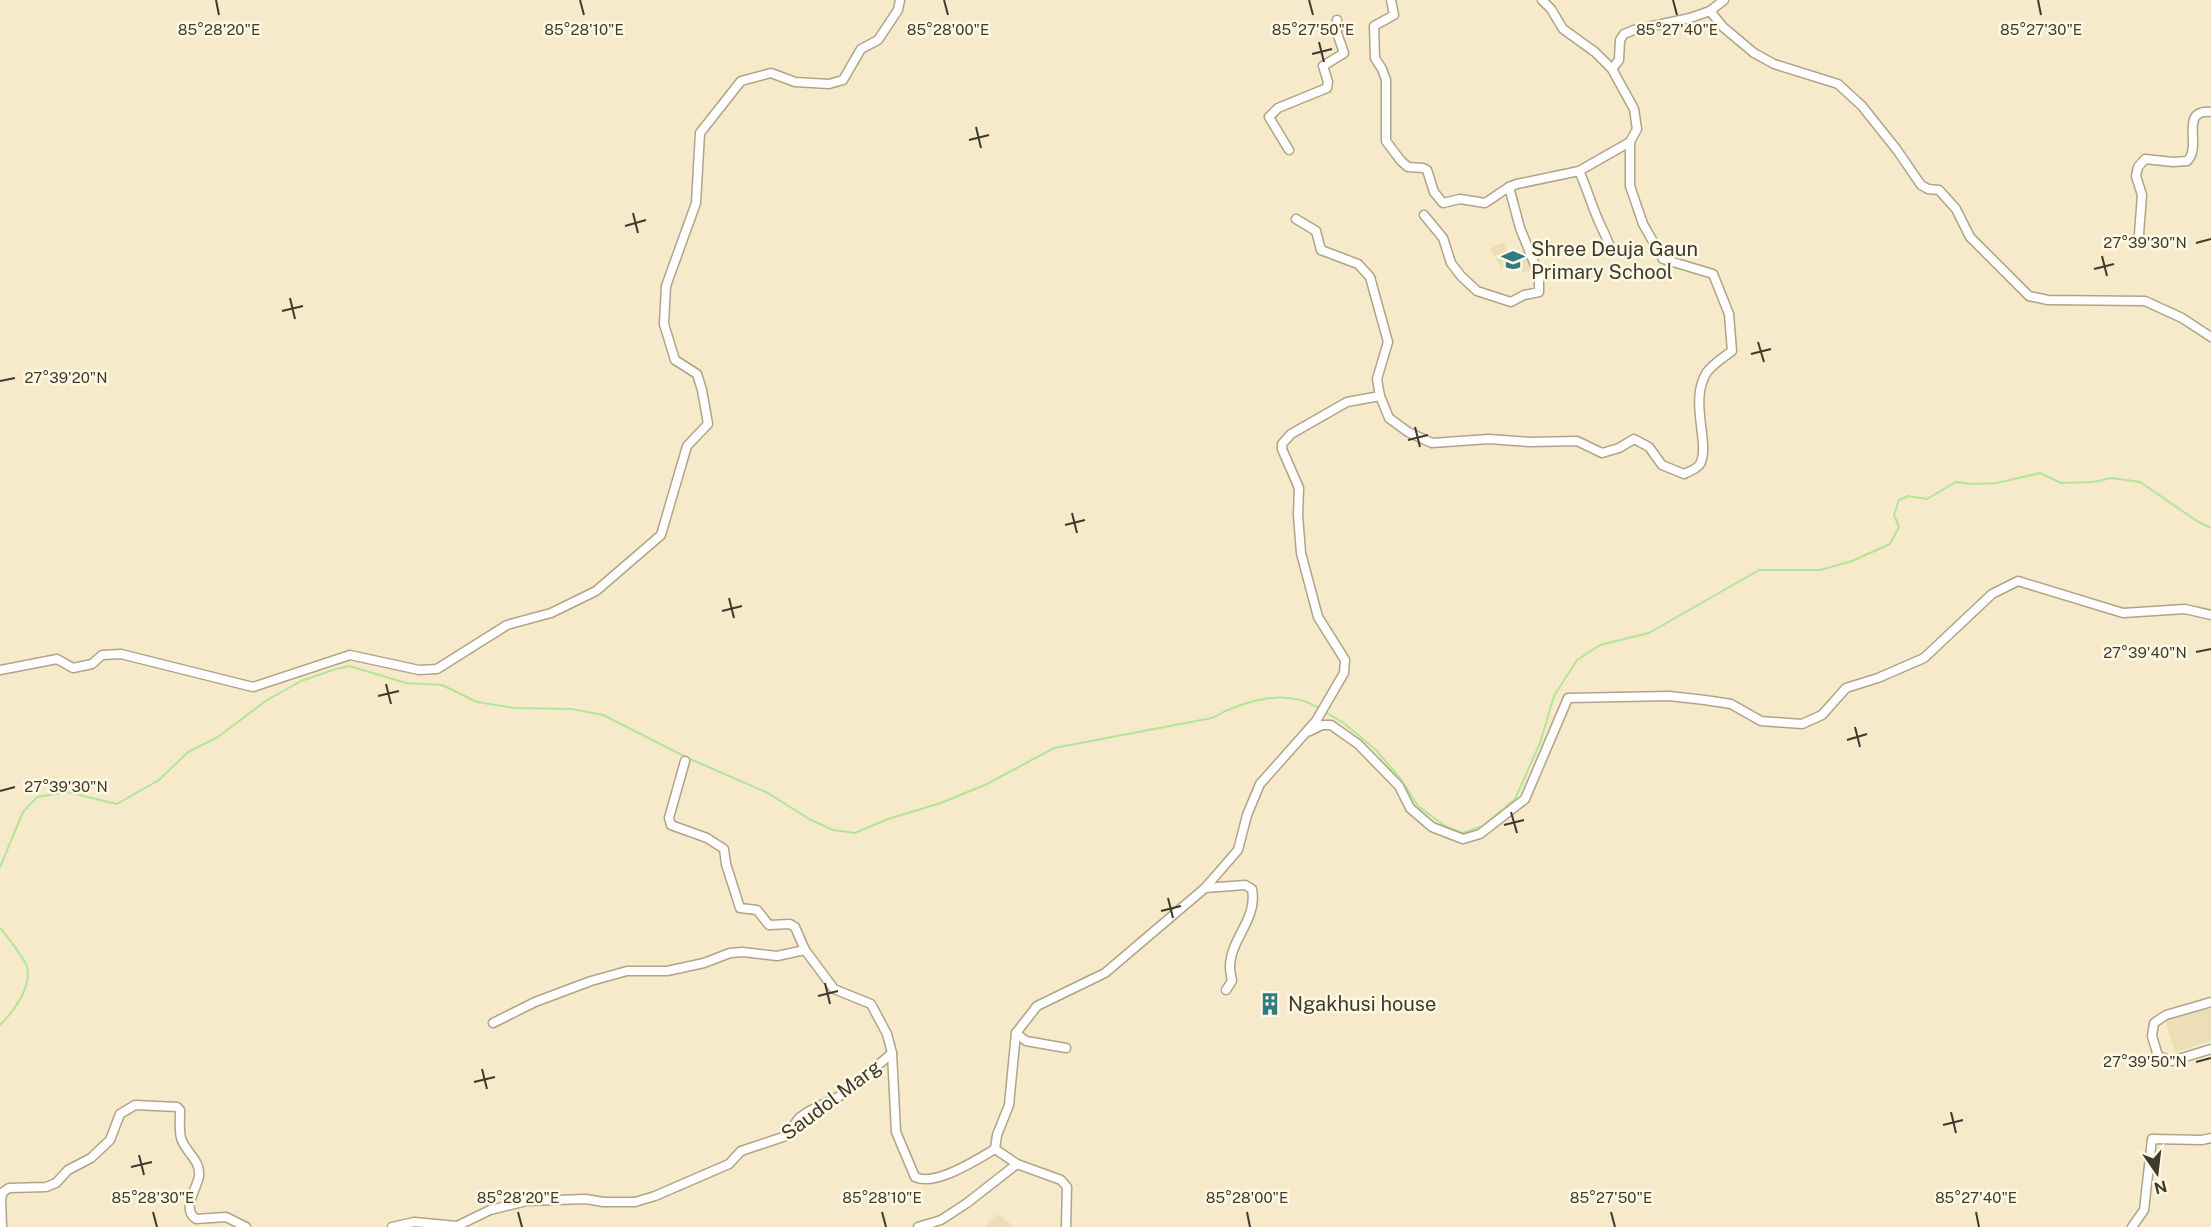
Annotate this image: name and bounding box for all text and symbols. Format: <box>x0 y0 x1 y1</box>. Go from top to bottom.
text: 85°28'20"E <box>178 21 260 38</box>
text: 85°28'10"E <box>544 21 624 38</box>
text: 85°28'00"E <box>907 21 989 38</box>
text: 85°27'50"E <box>1272 21 1354 38</box>
text: 85°27'40"E <box>1636 21 1718 38</box>
text: 85°27'30"E <box>2000 21 2082 38</box>
text: 27°39'30"N <box>2103 234 2187 251</box>
place label: Shree Deuja Gaun Primary School <box>1531 237 1698 284</box>
school or university icon: Shree Deuja Gaun Primary School <box>1500 247 1526 273</box>
text: 27°39'20"N <box>24 369 108 386</box>
text: 27°39'40"N <box>2103 644 2187 661</box>
text: 27°39'30"N <box>24 778 108 795</box>
building icon: Ngakhusi house <box>1257 991 1283 1017</box>
place label: Ngakhusi house <box>1288 992 1436 1016</box>
text: 27°39'50"N <box>2103 1053 2187 1070</box>
street label: Saudol Marg <box>776 1055 886 1145</box>
north arrow <box>2127 1143 2187 1203</box>
text: N <box>2152 1176 2169 1198</box>
text: 85°28'30"E <box>112 1189 194 1206</box>
text: 85°28'20"E <box>477 1189 559 1206</box>
text: 85°28'10"E <box>842 1189 922 1206</box>
text: 85°28'00"E <box>1206 1189 1288 1206</box>
text: 85°27'50"E <box>1570 1189 1652 1206</box>
text: 85°27'40"E <box>1935 1189 2017 1206</box>

